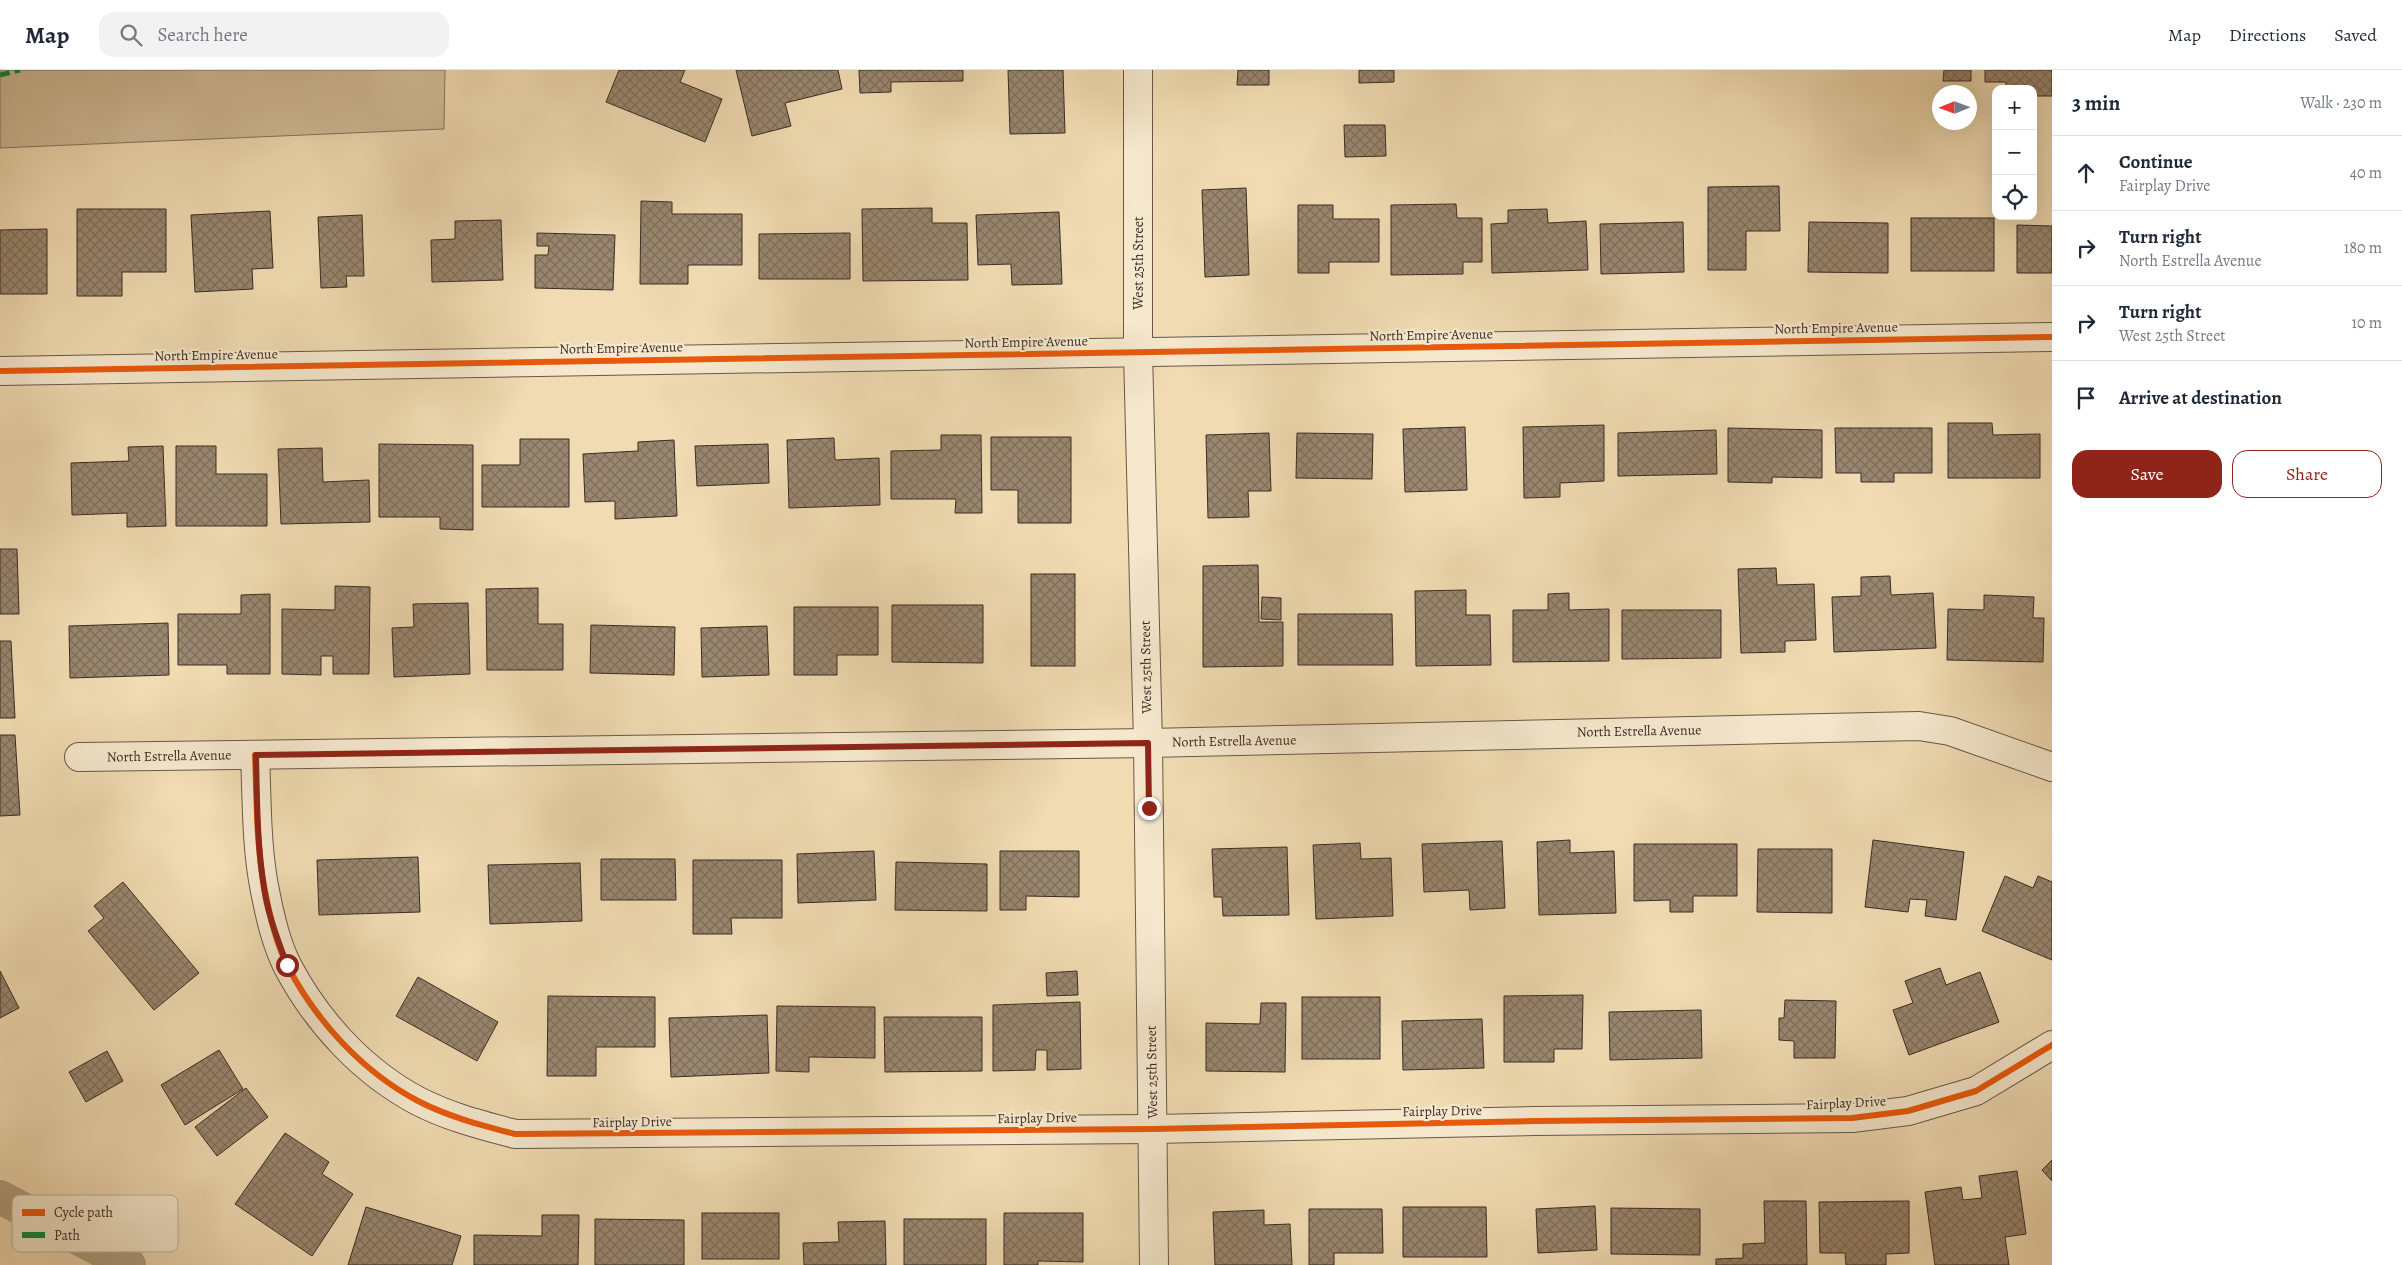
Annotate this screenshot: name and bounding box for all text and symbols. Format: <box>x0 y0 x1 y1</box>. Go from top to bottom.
search box <box>99 12 449 57</box>
text: Map <box>25 19 69 51</box>
icon: search <box>117 21 145 49</box>
text: Search here <box>157 22 248 48</box>
text: Map <box>2168 23 2201 47</box>
text: Directions <box>2229 23 2306 47</box>
text: Saved <box>2334 23 2377 47</box>
north arrow <box>1932 85 1977 130</box>
map controls <box>1992 85 2037 220</box>
button: + <box>1992 85 2037 130</box>
text: 3 min <box>2072 89 2120 117</box>
text: Walk · 230 m <box>2300 92 2382 114</box>
button: − <box>1992 130 2037 175</box>
text: Continue <box>2119 149 2193 175</box>
icon: ahead <box>2072 159 2100 187</box>
text: 40 m <box>2350 162 2382 184</box>
button: locate <box>1992 175 2037 220</box>
text: Fairplay Drive <box>2119 175 2210 197</box>
street label: West 25th Street <box>1129 216 1148 311</box>
text: Turn right <box>2119 224 2201 250</box>
icon: right <box>2072 234 2100 262</box>
text: 180 m <box>2344 237 2382 259</box>
text: North Estrella Avenue <box>2119 250 2262 272</box>
text: Turn right <box>2119 299 2201 325</box>
icon: right <box>2072 309 2100 337</box>
text: 10 m <box>2352 312 2382 334</box>
street label: North Empire Avenue <box>1774 317 1898 339</box>
street label: North Empire Avenue <box>1369 324 1493 346</box>
text: West 25th Street <box>2119 325 2226 347</box>
street label: North Empire Avenue <box>964 331 1088 353</box>
street label: North Empire Avenue <box>559 337 683 359</box>
street label: North Empire Avenue <box>154 344 278 366</box>
icon: arrive <box>2072 384 2100 412</box>
text: Arrive at destination <box>2119 385 2282 411</box>
button: Save <box>2072 450 2222 498</box>
button: Share <box>2232 450 2382 498</box>
street label: West 25th Street <box>1136 620 1156 715</box>
street label: North Estrella Avenue <box>1576 720 1702 742</box>
street label: North Estrella Avenue <box>1171 730 1297 752</box>
street label: North Estrella Avenue <box>106 745 232 767</box>
route end <box>1138 797 1161 820</box>
route start <box>276 954 299 977</box>
street label: West 25th Street <box>1142 1025 1162 1120</box>
street label: Fairplay Drive <box>1806 1091 1886 1115</box>
street label: Fairplay Drive <box>1402 1101 1482 1121</box>
street label: Fairplay Drive <box>997 1108 1077 1128</box>
street label: Fairplay Drive <box>592 1112 672 1132</box>
legend <box>12 1195 178 1252</box>
text: Cycle path <box>54 1203 114 1222</box>
text: Path <box>54 1226 81 1245</box>

